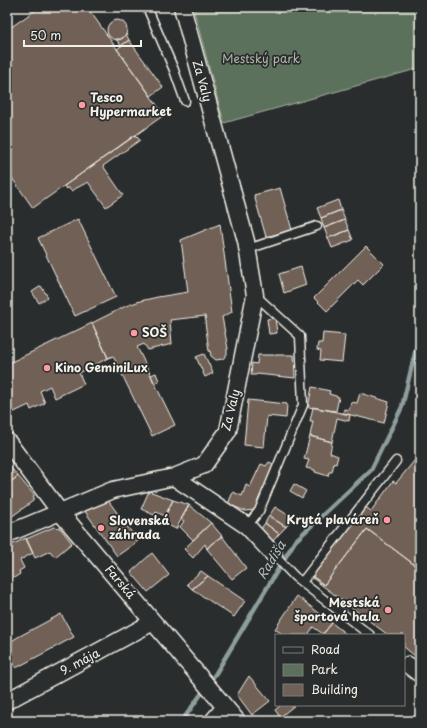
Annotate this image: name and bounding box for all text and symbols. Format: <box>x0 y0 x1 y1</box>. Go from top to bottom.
scale bar <box>24 22 141 48</box>
text: 50 m <box>30 26 61 44</box>
park label: Mestský park <box>222 49 300 67</box>
street label: Za Valy <box>189 58 217 104</box>
place label: Tesco Hypermarket <box>90 88 172 120</box>
marker: Tesco Hypermarket <box>77 100 87 110</box>
place label: SOŠ <box>142 323 167 341</box>
marker: SOŠ <box>129 328 139 338</box>
place label: Kino GeminiLux <box>55 358 148 376</box>
marker: Kino GeminiLux <box>42 363 52 373</box>
street label: Za Valy <box>216 387 244 433</box>
place label: Krytá plaváreň <box>287 510 379 528</box>
place label: Slovenská záhrada <box>109 511 170 543</box>
marker: Krytá plaváreň <box>382 515 392 525</box>
marker: Slovenská záhrada <box>96 523 106 533</box>
water label: Radiša <box>252 536 290 583</box>
street label: Farská <box>101 560 141 603</box>
place label: Mestská športová hala <box>294 593 381 625</box>
marker: Mestská športová hala <box>383 605 393 615</box>
legend <box>275 634 405 706</box>
text: Road <box>311 640 340 658</box>
street label: 9. mája <box>57 643 103 679</box>
text: Park <box>311 660 338 678</box>
text: Building <box>311 680 358 698</box>

